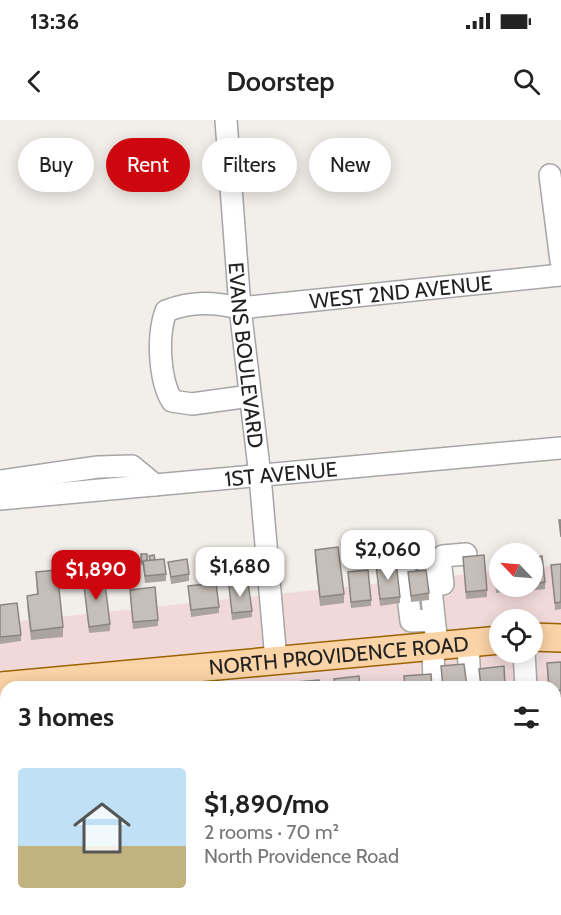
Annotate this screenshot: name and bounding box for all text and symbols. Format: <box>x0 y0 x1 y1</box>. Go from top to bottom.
text: 13:36 <box>30 8 79 35</box>
icon: back <box>18 65 51 98</box>
text: Doorstep <box>226 65 335 98</box>
icon: search <box>510 65 543 98</box>
chip: Buy <box>18 138 94 192</box>
chip: Rent <box>106 138 190 192</box>
chip: Filters <box>202 138 297 192</box>
chip: New <box>309 138 391 192</box>
street label: EVANS BOULEVARD <box>224 261 269 449</box>
street label: WEST 2ND AVENUE <box>308 270 493 313</box>
street label: 1ST AVENUE <box>223 456 338 491</box>
pin: $2,060 <box>339 530 437 581</box>
text: $2,060 <box>355 537 421 561</box>
north arrow <box>489 543 543 597</box>
map controls <box>489 543 543 663</box>
pin: $1,680 <box>191 547 289 598</box>
pin: $1,890 <box>47 550 145 601</box>
text: $1,680 <box>209 554 271 578</box>
text: $1,890 <box>65 557 127 581</box>
button: locate <box>489 609 543 663</box>
street label: NORTH PROVIDENCE ROAD <box>208 630 470 679</box>
text: 3 homes <box>18 701 114 733</box>
icon: filters <box>510 701 543 734</box>
text: $1,890/mo <box>204 788 329 820</box>
icon: home <box>66 792 138 864</box>
text: 2 rooms · 70 m² <box>204 820 339 844</box>
text: North Providence Road <box>204 844 399 868</box>

